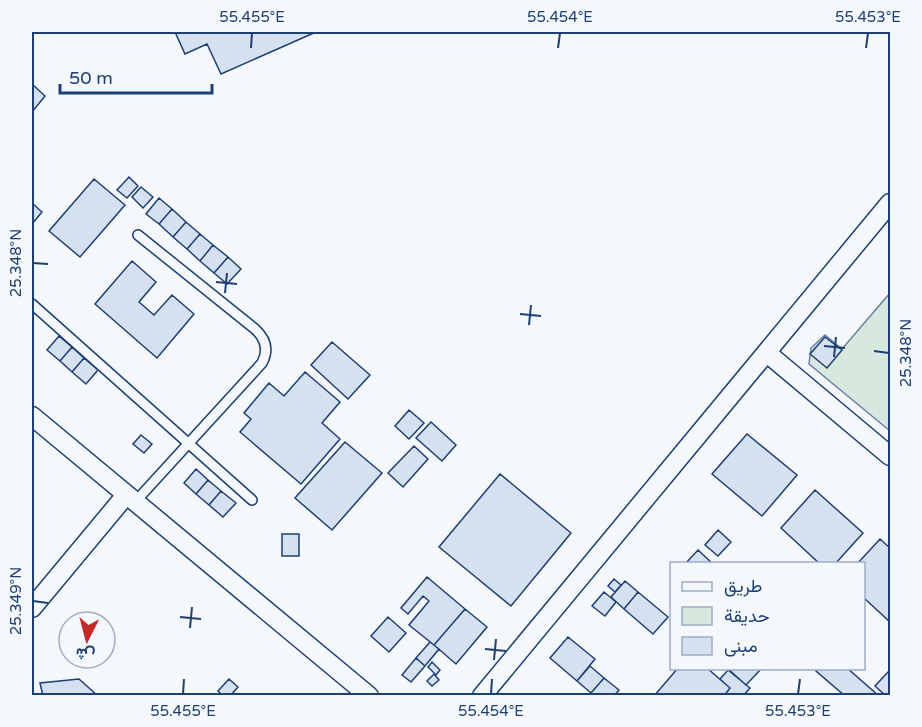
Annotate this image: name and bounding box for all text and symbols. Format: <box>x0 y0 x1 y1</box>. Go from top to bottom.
text: 55.455°E <box>219 8 285 26</box>
text: 55.454°E <box>527 8 593 26</box>
text: 55.453°E <box>835 8 901 26</box>
scale bar <box>60 57 212 95</box>
text: 50 m <box>69 67 113 89</box>
text: 25.348°N <box>7 229 25 297</box>
text: 25.348°N <box>897 319 915 387</box>
legend <box>670 562 865 670</box>
text: 25.349°N <box>7 567 25 635</box>
text: طريق <box>724 575 762 597</box>
text: حديقة <box>724 605 770 627</box>
north arrow <box>57 610 117 670</box>
text: مبنى <box>724 635 758 657</box>
text: ش <box>75 643 96 665</box>
text: 55.455°E <box>150 702 216 720</box>
text: 55.454°E <box>458 702 524 720</box>
text: 55.453°E <box>765 702 831 720</box>

